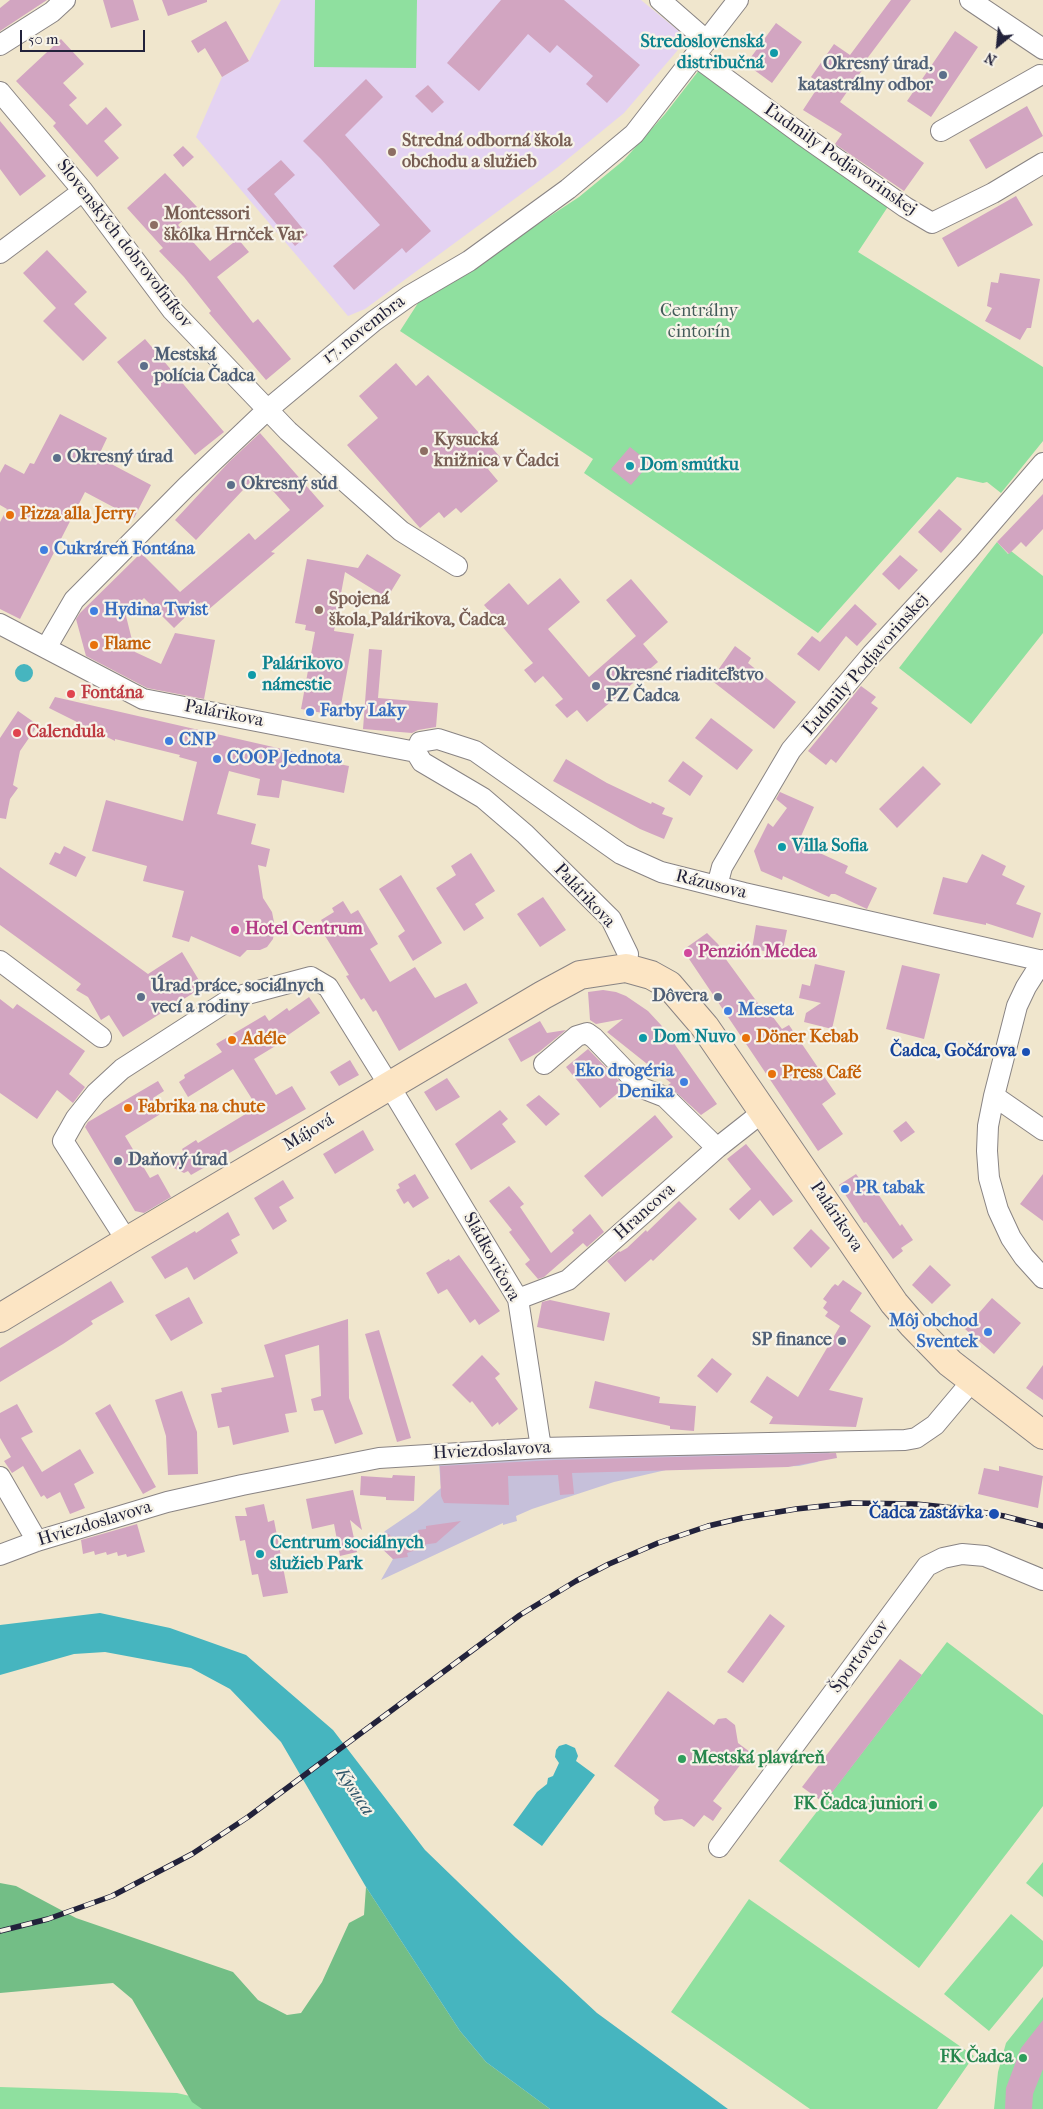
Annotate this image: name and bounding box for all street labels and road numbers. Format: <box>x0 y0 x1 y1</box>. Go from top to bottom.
street label: Ľudmily Podjavorinskej <box>760 99 920 221</box>
street label: Slovenských dobrovoľníkov <box>51 155 197 333</box>
street label: 17. novembra <box>318 291 410 369</box>
street label: Ľudmily Podjavorinskej <box>798 590 934 740</box>
street label: Palárikova <box>183 696 265 732</box>
street label: Palárikova <box>549 859 619 933</box>
street label: Rázusova <box>673 866 749 904</box>
street label: Májová <box>280 1110 338 1156</box>
street label: Palárikova <box>805 1178 867 1256</box>
street label: Hrancova <box>610 1179 680 1245</box>
street label: Sládkovičova <box>458 1209 524 1305</box>
street label: Hviezdoslavova <box>432 1437 552 1465</box>
street label: Hviezdoslavova <box>35 1496 155 1552</box>
street label: Športovcov <box>826 1616 894 1698</box>

